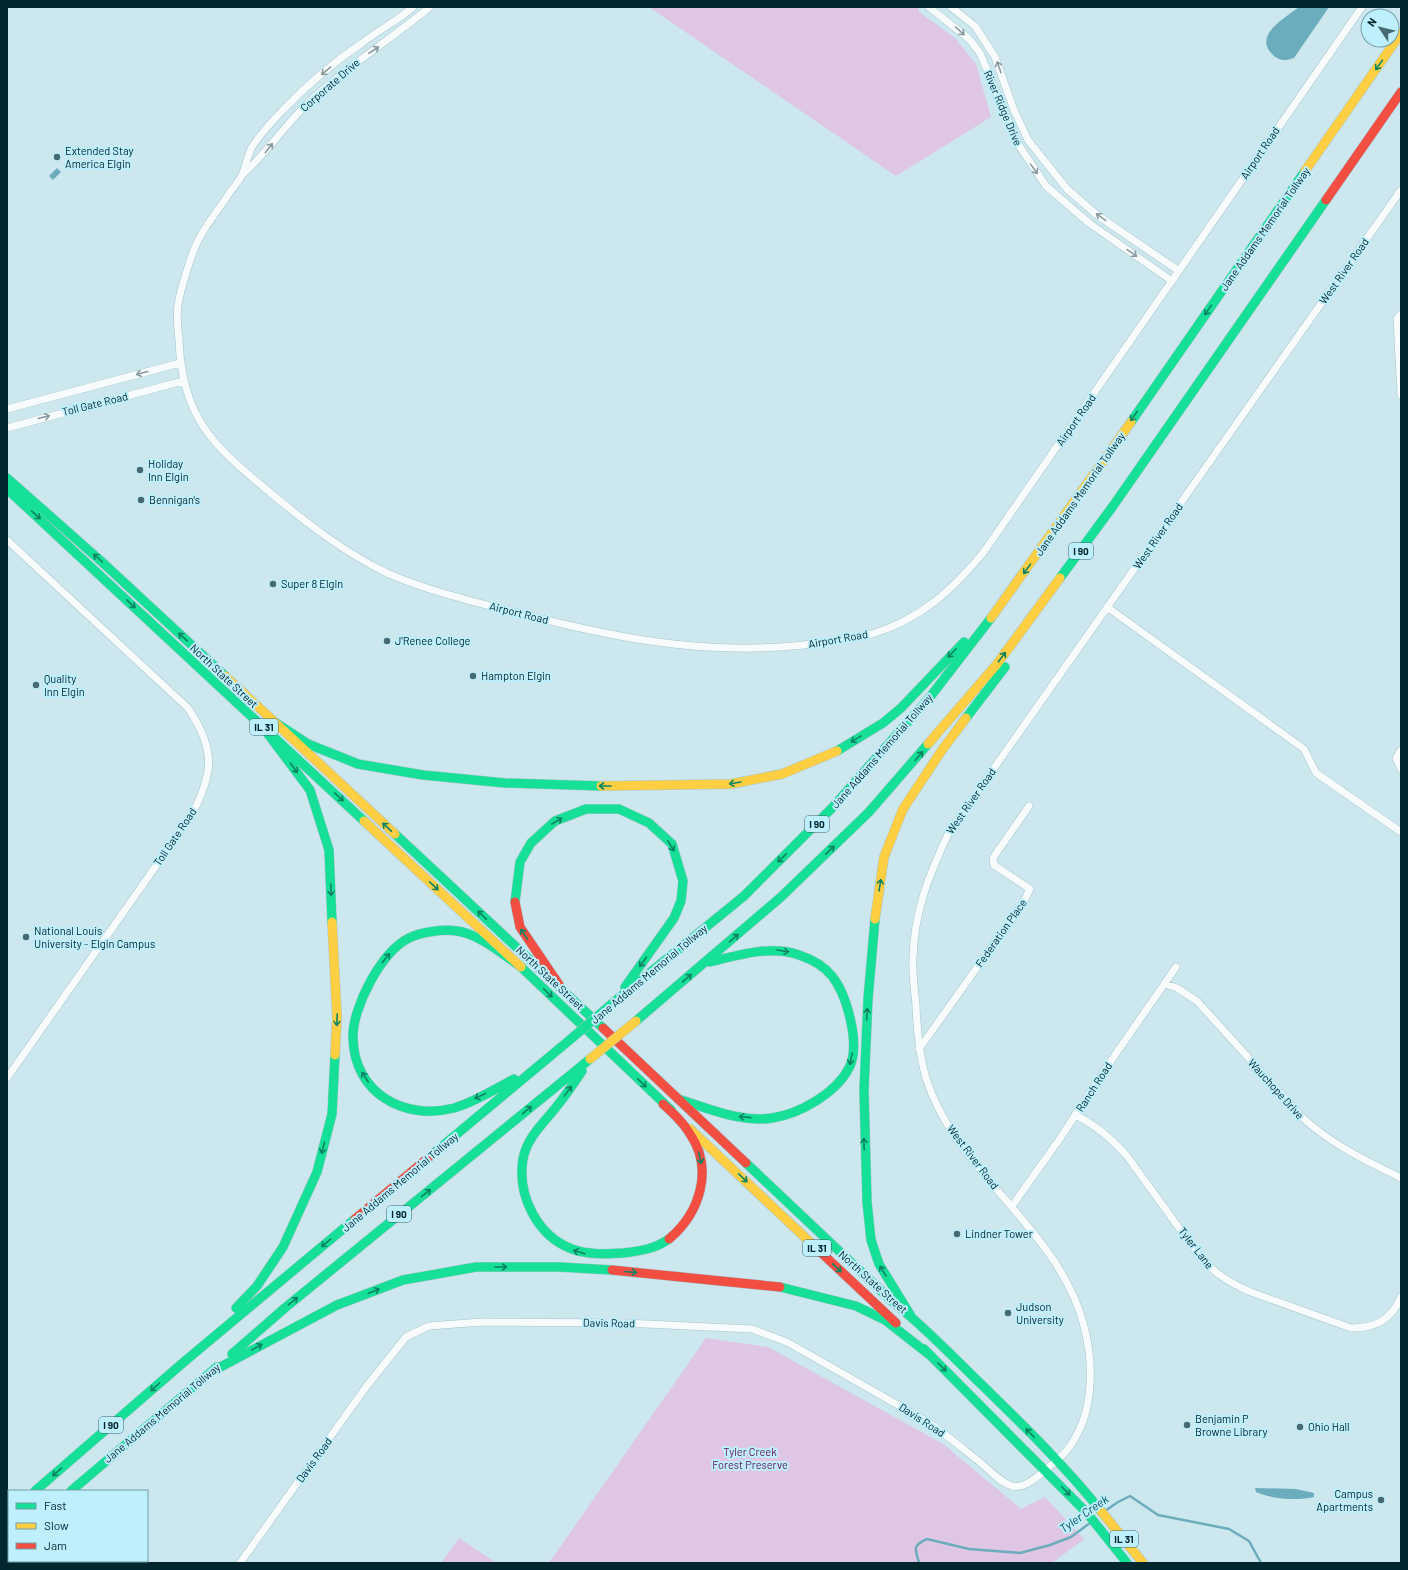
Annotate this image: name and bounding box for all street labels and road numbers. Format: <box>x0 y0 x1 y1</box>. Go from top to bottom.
street label: Corporate Drive <box>297 55 362 114</box>
street label: River Ridge Drive <box>982 68 1025 148</box>
street label: Airport Road <box>1237 124 1282 181</box>
street label: Jane Addams Memorial Tollway <box>1217 165 1312 293</box>
street label: West River Road <box>1316 235 1371 306</box>
street label: Toll Gate Road <box>61 389 129 418</box>
street label: Airport Road <box>1053 391 1098 448</box>
street label: Jane Addams Memorial Tollway <box>1032 430 1127 558</box>
street label: West River Road <box>1130 500 1185 571</box>
road number: I 90 <box>1069 543 1093 559</box>
street label: Airport Road <box>488 599 550 626</box>
street label: Airport Road <box>807 627 869 650</box>
street label: North State Street <box>188 641 261 710</box>
street label: Jane Addams Memorial Tollway <box>828 691 935 811</box>
road number: IL 31 <box>250 719 278 735</box>
street label: West River Road <box>943 765 998 836</box>
street label: Toll Gate Road <box>150 805 199 868</box>
road number: I 90 <box>805 816 829 832</box>
street label: Federation Place <box>972 896 1029 969</box>
street label: Jane Addams Memorial Tollway <box>588 921 709 1026</box>
street label: North State Street <box>514 943 587 1012</box>
street label: Wauchope Drive <box>1246 1056 1307 1122</box>
street label: Ranch Road <box>1073 1060 1114 1114</box>
street label: West River Road <box>945 1122 1002 1191</box>
street label: Jane Addams Memorial Tollway <box>339 1129 460 1234</box>
road number: I 90 <box>387 1206 411 1222</box>
street label: Tyler Lane <box>1176 1224 1217 1271</box>
road number: IL 31 <box>803 1240 831 1256</box>
street label: North State Street <box>836 1247 910 1316</box>
street label: Davis Road <box>583 1316 635 1329</box>
street label: Jane Addams Memorial Tollway <box>101 1360 222 1465</box>
street label: Davis Road <box>897 1400 948 1439</box>
road number: I 90 <box>99 1417 123 1433</box>
street label: Davis Road <box>293 1435 334 1485</box>
road number: IL 31 <box>1110 1531 1138 1547</box>

